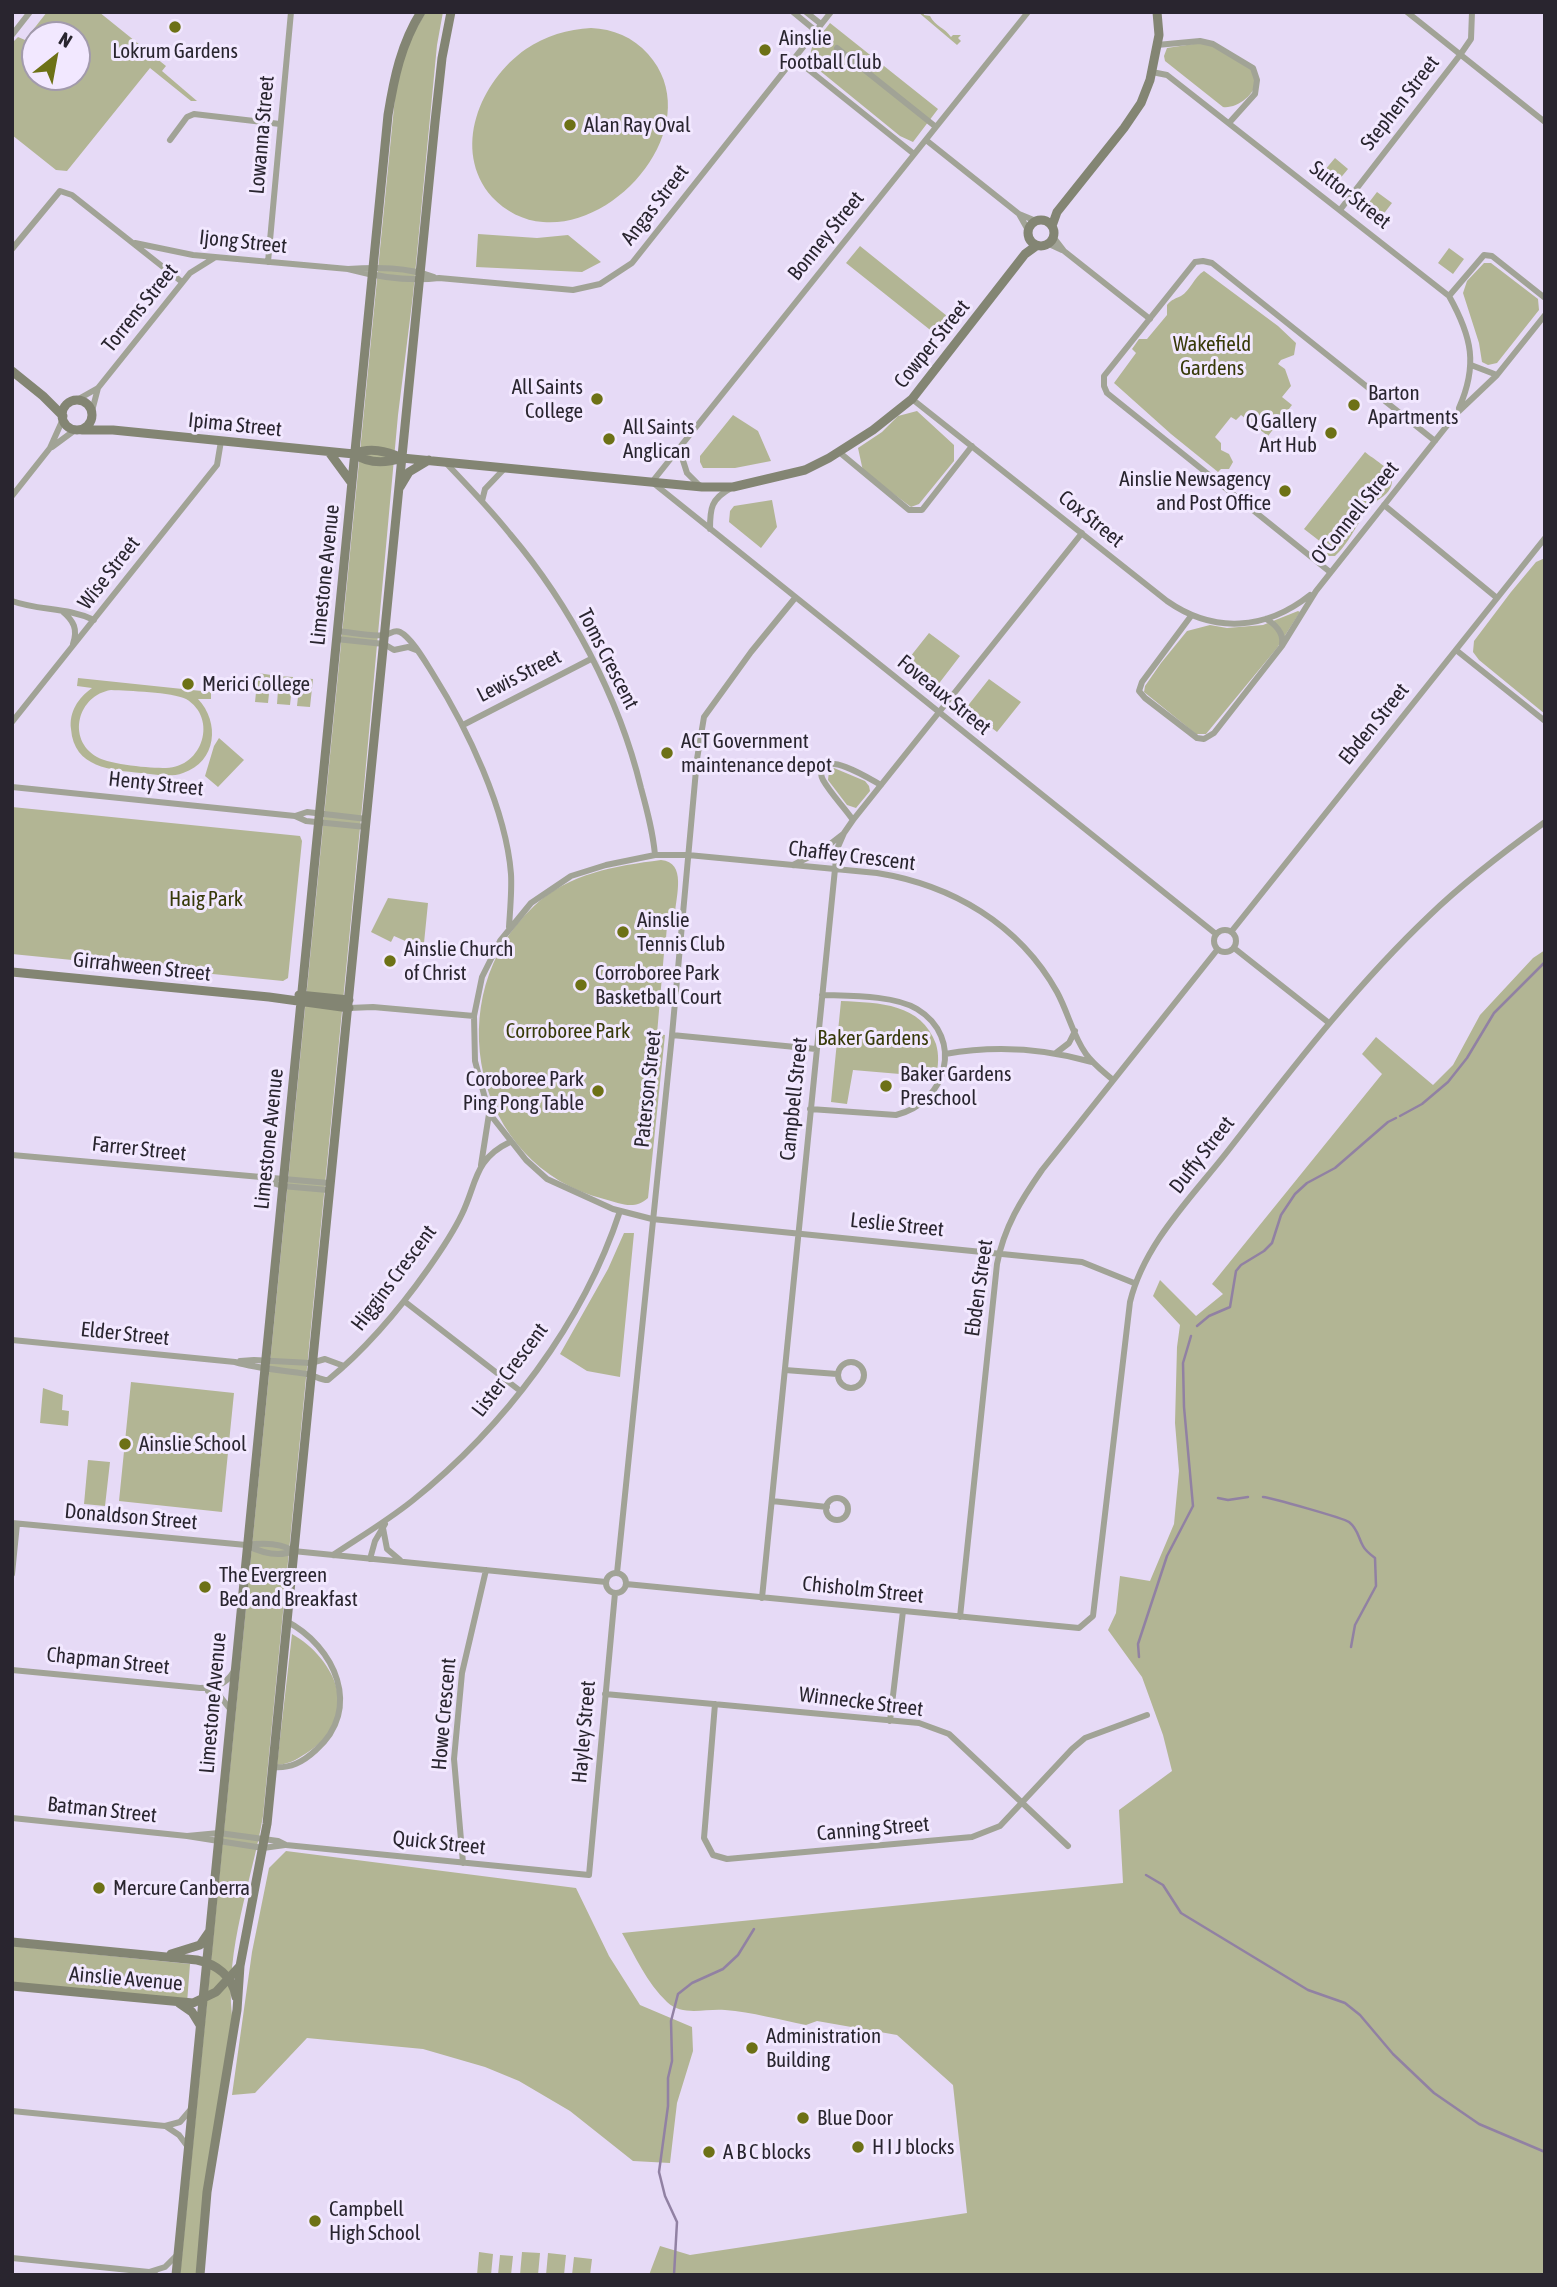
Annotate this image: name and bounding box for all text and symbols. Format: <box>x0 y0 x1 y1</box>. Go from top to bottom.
marker: Lokrum Gardens <box>167 19 183 35</box>
north arrow <box>21 21 91 91</box>
place label: Ainslie Football Club <box>779 25 882 75</box>
text: N <box>55 27 76 52</box>
place label: Lokrum Gardens <box>112 38 238 64</box>
marker: Ainslie Football Club <box>757 42 773 58</box>
street label: Stephen Street <box>1355 51 1445 155</box>
street label: Lowanna Street <box>244 75 280 195</box>
place label: Alan Ray Oval <box>584 112 691 138</box>
marker: Alan Ray Oval <box>562 117 578 133</box>
street label: Suttor Street <box>1304 156 1396 234</box>
street label: Angas Street <box>616 160 694 250</box>
street label: Bonney Street <box>783 186 869 286</box>
street label: Ijong Street <box>198 225 288 259</box>
street label: Torrens Street <box>97 259 183 357</box>
street label: Cowper Street <box>889 295 975 393</box>
park label: Wakefield Gardens <box>1173 331 1251 381</box>
place label: All Saints College <box>512 374 583 424</box>
place label: Barton Apartments <box>1368 380 1458 430</box>
marker: All Saints College <box>589 391 605 407</box>
marker: Barton Apartments <box>1346 397 1362 413</box>
street label: Ipima Street <box>187 408 283 442</box>
place label: Q Gallery Art Hub <box>1246 408 1317 458</box>
place label: All Saints Anglican <box>623 414 694 464</box>
marker: Q Gallery Art Hub <box>1323 425 1339 441</box>
marker: All Saints Anglican <box>601 431 617 447</box>
street label: O'Connell Street <box>1306 456 1404 570</box>
place label: Ainslie Newsagency and Post Office <box>1119 466 1271 516</box>
marker: Ainslie Newsagency and Post Office <box>1277 483 1293 499</box>
street label: Cox Street <box>1053 485 1129 553</box>
street label: Limestone Avenue <box>305 503 345 647</box>
street label: Wise Street <box>73 531 145 615</box>
street label: Toms Crescent <box>572 605 644 713</box>
street label: Lewis Street <box>473 644 565 708</box>
street label: Foveaux Street <box>892 650 996 740</box>
place label: Merici College <box>202 671 310 697</box>
marker: Merici College <box>180 676 196 692</box>
street label: Ebden Street <box>1334 678 1414 770</box>
place label: ACT Government maintenance depot <box>681 728 832 778</box>
marker: ACT Government maintenance depot <box>659 745 675 761</box>
street label: Henty Street <box>107 766 205 802</box>
street label: Chaffey Crescent <box>787 836 917 876</box>
park label: Haig Park <box>169 886 243 912</box>
place label: Ainslie Tennis Club <box>637 907 725 957</box>
marker: Ainslie Tennis Club <box>615 924 631 940</box>
place label: Ainslie Church of Christ <box>404 936 513 986</box>
street label: Girrahween Street <box>72 947 212 987</box>
marker: Ainslie Church of Christ <box>382 953 398 969</box>
place label: Corroboree Park Basketball Court <box>595 960 722 1010</box>
marker: Corroboree Park Basketball Court <box>573 977 589 993</box>
park label: Corroboree Park <box>506 1018 630 1044</box>
park label: Baker Gardens <box>817 1025 929 1051</box>
street label: Paterson Street <box>629 1029 667 1149</box>
street label: Campbell Street <box>775 1036 813 1162</box>
place label: Baker Gardens Preschool <box>900 1061 1011 1111</box>
place label: Coroboree Park Ping Pong Table <box>463 1066 584 1116</box>
street label: Limestone Avenue <box>249 1067 289 1211</box>
marker: Baker Gardens Preschool <box>878 1078 894 1094</box>
marker: Coroboree Park Ping Pong Table <box>590 1083 606 1099</box>
street label: Duffy Street <box>1164 1111 1240 1199</box>
street label: Farrer Street <box>91 1132 187 1166</box>
street label: Leslie Street <box>849 1208 945 1242</box>
street label: Higgins Crescent <box>346 1220 442 1336</box>
street label: Ebden Street <box>960 1238 998 1338</box>
street label: Elder Street <box>79 1317 171 1351</box>
street label: Lister Crescent <box>467 1318 553 1422</box>
place label: Ainslie School <box>139 1431 247 1457</box>
marker: Ainslie School <box>117 1436 133 1452</box>
street label: Donaldson Street <box>64 1499 198 1535</box>
place label: The Evergreen Bed and Breakfast <box>219 1562 358 1612</box>
street label: Chisholm Street <box>801 1571 925 1609</box>
marker: The Evergreen Bed and Breakfast <box>197 1579 213 1595</box>
street label: Limestone Avenue <box>194 1631 232 1775</box>
street label: Chapman Street <box>45 1642 171 1680</box>
street label: Howe Crescent <box>427 1657 461 1771</box>
street label: Hayley Street <box>567 1680 601 1784</box>
street label: Winnecke Street <box>797 1682 925 1722</box>
street label: Batman Street <box>46 1792 158 1828</box>
street label: Canning Street <box>816 1812 930 1846</box>
street label: Quick Street <box>391 1826 487 1860</box>
place label: Mercure Canberra <box>113 1875 250 1901</box>
marker: Mercure Canberra <box>91 1880 107 1896</box>
street label: Ainslie Avenue <box>68 1961 184 1997</box>
place label: Administration Building <box>766 2023 881 2073</box>
marker: Administration Building <box>744 2040 760 2056</box>
place label: Blue Door <box>817 2105 893 2131</box>
marker: Blue Door <box>795 2110 811 2126</box>
place label: H I J blocks <box>872 2134 955 2160</box>
place label: A B C blocks <box>723 2139 811 2165</box>
marker: H I J blocks <box>850 2139 866 2155</box>
marker: A B C blocks <box>701 2144 717 2160</box>
place label: Campbell High School <box>329 2196 420 2246</box>
marker: Campbell High School <box>307 2213 323 2229</box>

